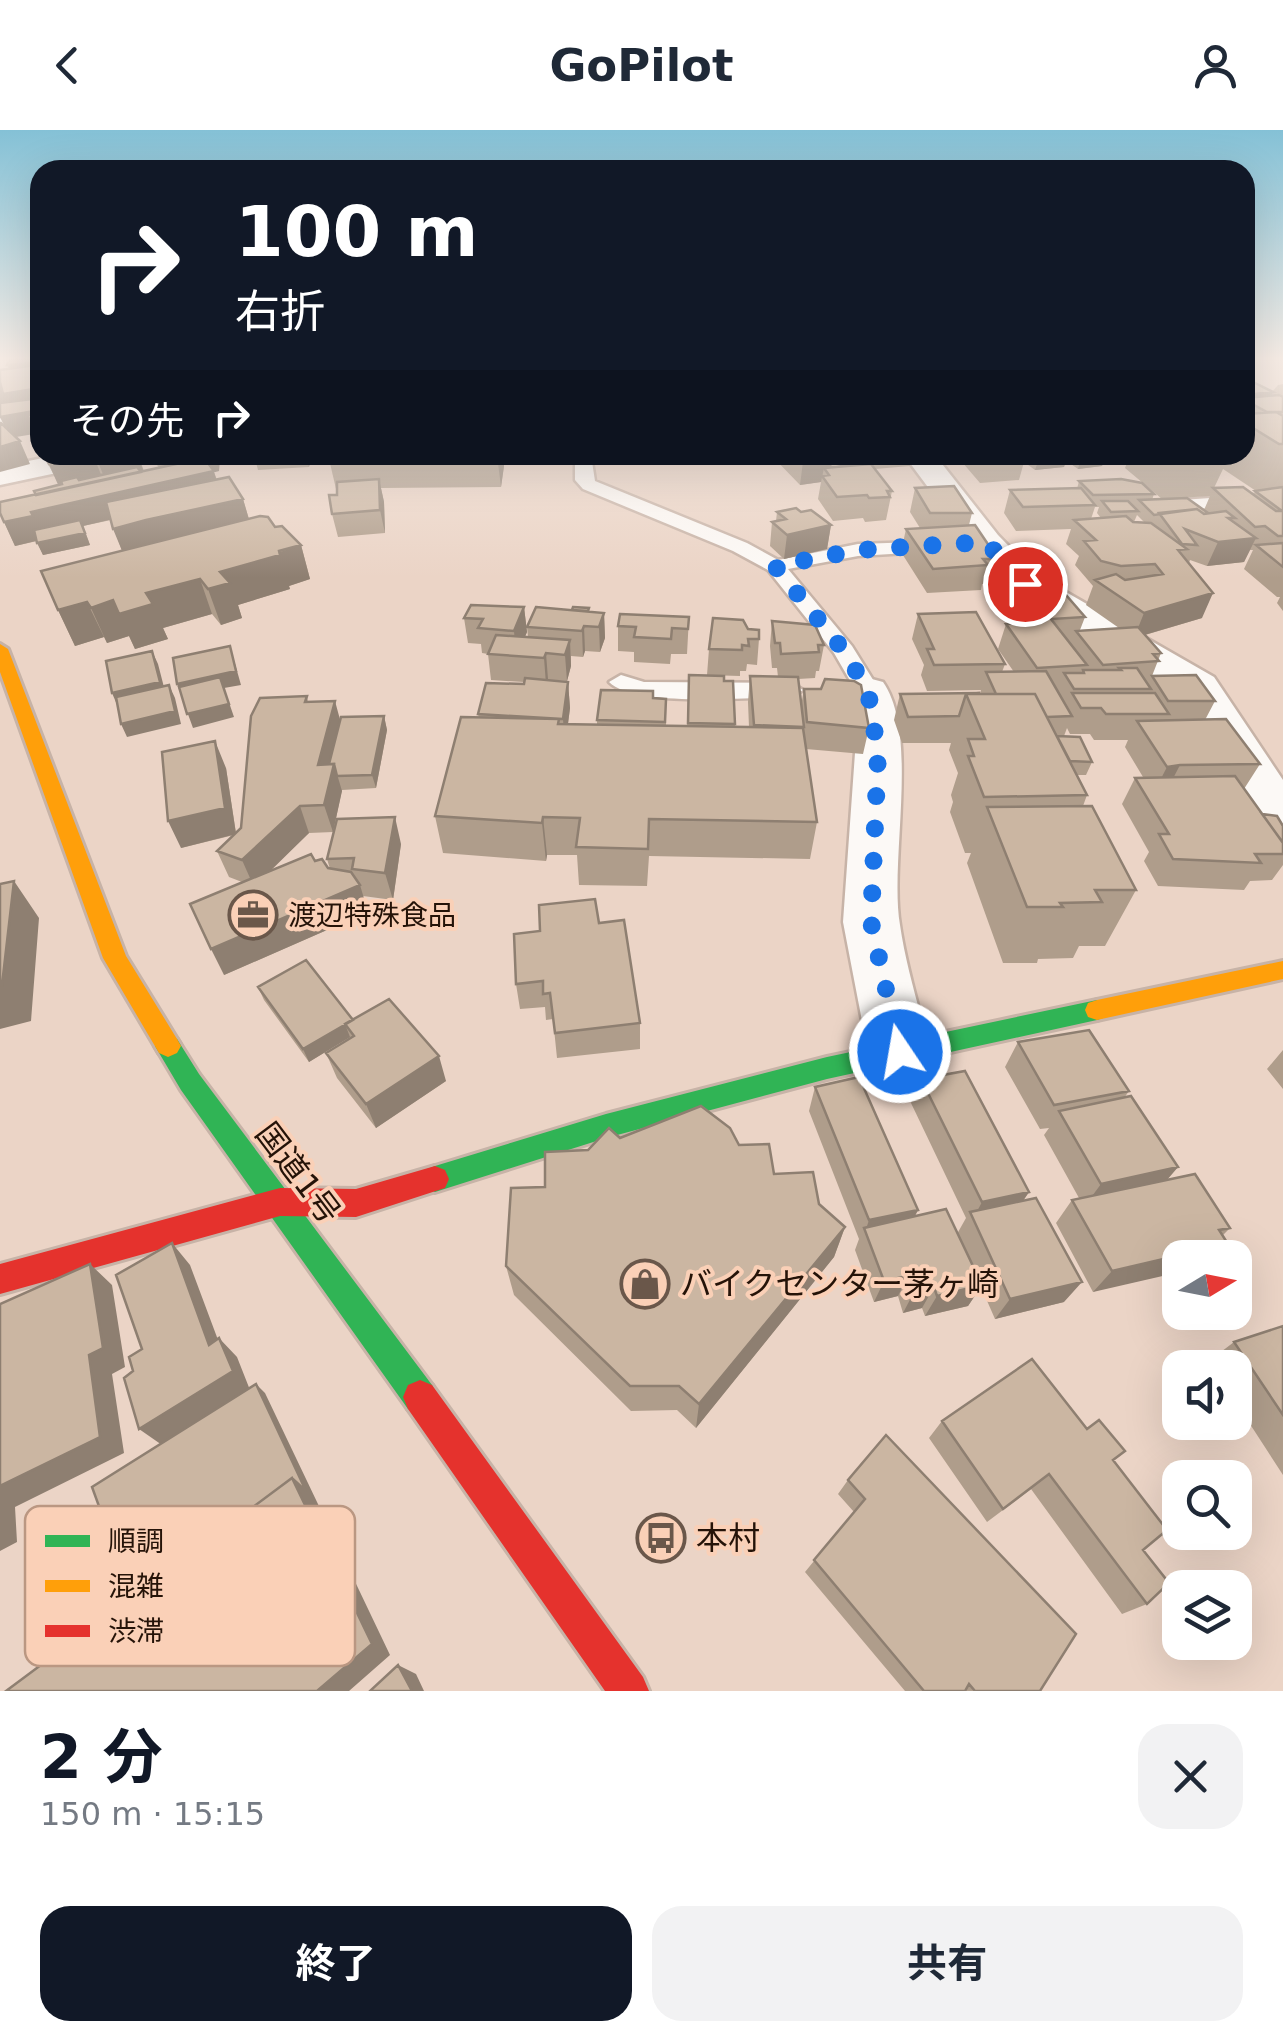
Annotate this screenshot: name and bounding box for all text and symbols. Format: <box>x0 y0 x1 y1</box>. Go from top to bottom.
icon: back <box>40 38 95 93</box>
icon: person <box>1188 38 1243 93</box>
text: GoPilot <box>549 39 734 92</box>
text: 100 m <box>235 191 478 273</box>
icon: right <box>70 200 200 330</box>
text: 右折 <box>235 285 325 338</box>
icon: right <box>204 390 259 445</box>
text: その先 <box>70 399 184 443</box>
pin <box>983 542 1068 627</box>
icon: arrive <box>998 557 1053 612</box>
office icon: 渡辺特殊食品 <box>227 889 279 941</box>
place label: 渡辺特殊食品 <box>288 899 456 932</box>
position arrow <box>848 1000 952 1104</box>
street label: 国道1号 <box>248 1115 348 1231</box>
north arrow <box>1162 1240 1252 1330</box>
map controls <box>1162 1240 1252 1660</box>
shop icon: バイクセンター茅ヶ崎 <box>619 1258 671 1310</box>
place label: バイクセンター茅ヶ崎 <box>680 1265 999 1303</box>
button: sound <box>1162 1350 1252 1440</box>
button: search <box>1162 1460 1252 1550</box>
legend <box>25 1506 355 1666</box>
bus stop icon: 本村 <box>635 1512 687 1564</box>
place label: 本村 <box>696 1519 760 1557</box>
text: 順調 <box>108 1525 164 1558</box>
text: 混雑 <box>108 1570 164 1603</box>
button: layers <box>1162 1570 1252 1660</box>
text: 渋滞 <box>108 1615 164 1648</box>
text: 2 分 <box>40 1722 163 1792</box>
button: close <box>1138 1724 1243 1829</box>
text: 150 m · 15:15 <box>40 1795 265 1833</box>
button: 終了 <box>40 1906 632 2021</box>
button: 共有 <box>652 1906 1243 2021</box>

